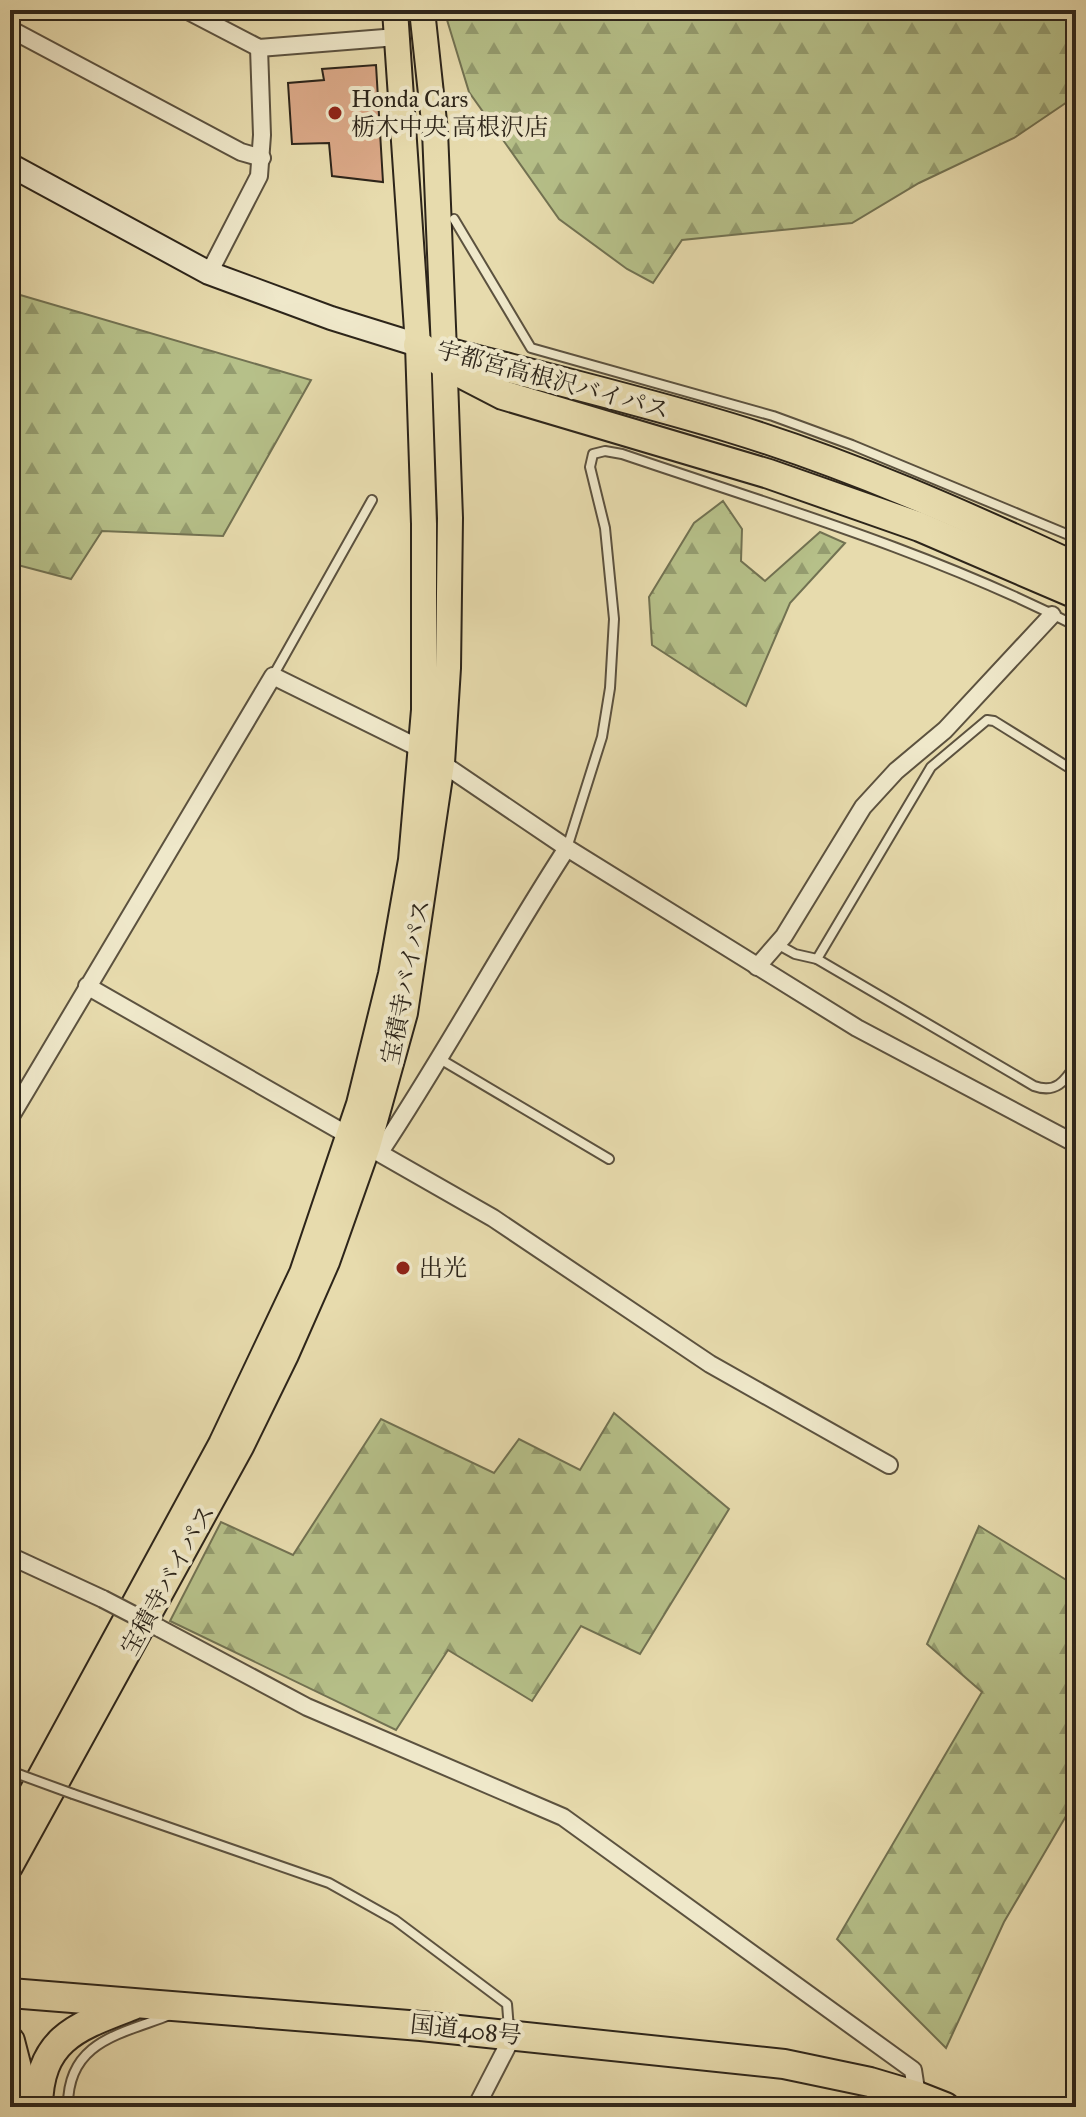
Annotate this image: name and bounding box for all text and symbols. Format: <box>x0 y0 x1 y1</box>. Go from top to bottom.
place label: Honda Cars 栃木中央 高根沢店 <box>351 84 548 142</box>
marker: Honda Cars 栃木中央 高根沢店 <box>326 104 344 122</box>
street label: 宇都宮高根沢バイパス <box>433 335 673 425</box>
street label: 宝積寺バイパス <box>375 897 437 1067</box>
place label: 出光 <box>419 1253 467 1283</box>
marker: 出光 <box>394 1259 412 1277</box>
street label: 宝積寺バイパス <box>114 1499 222 1661</box>
street label: 国道408号 <box>409 2009 523 2051</box>

